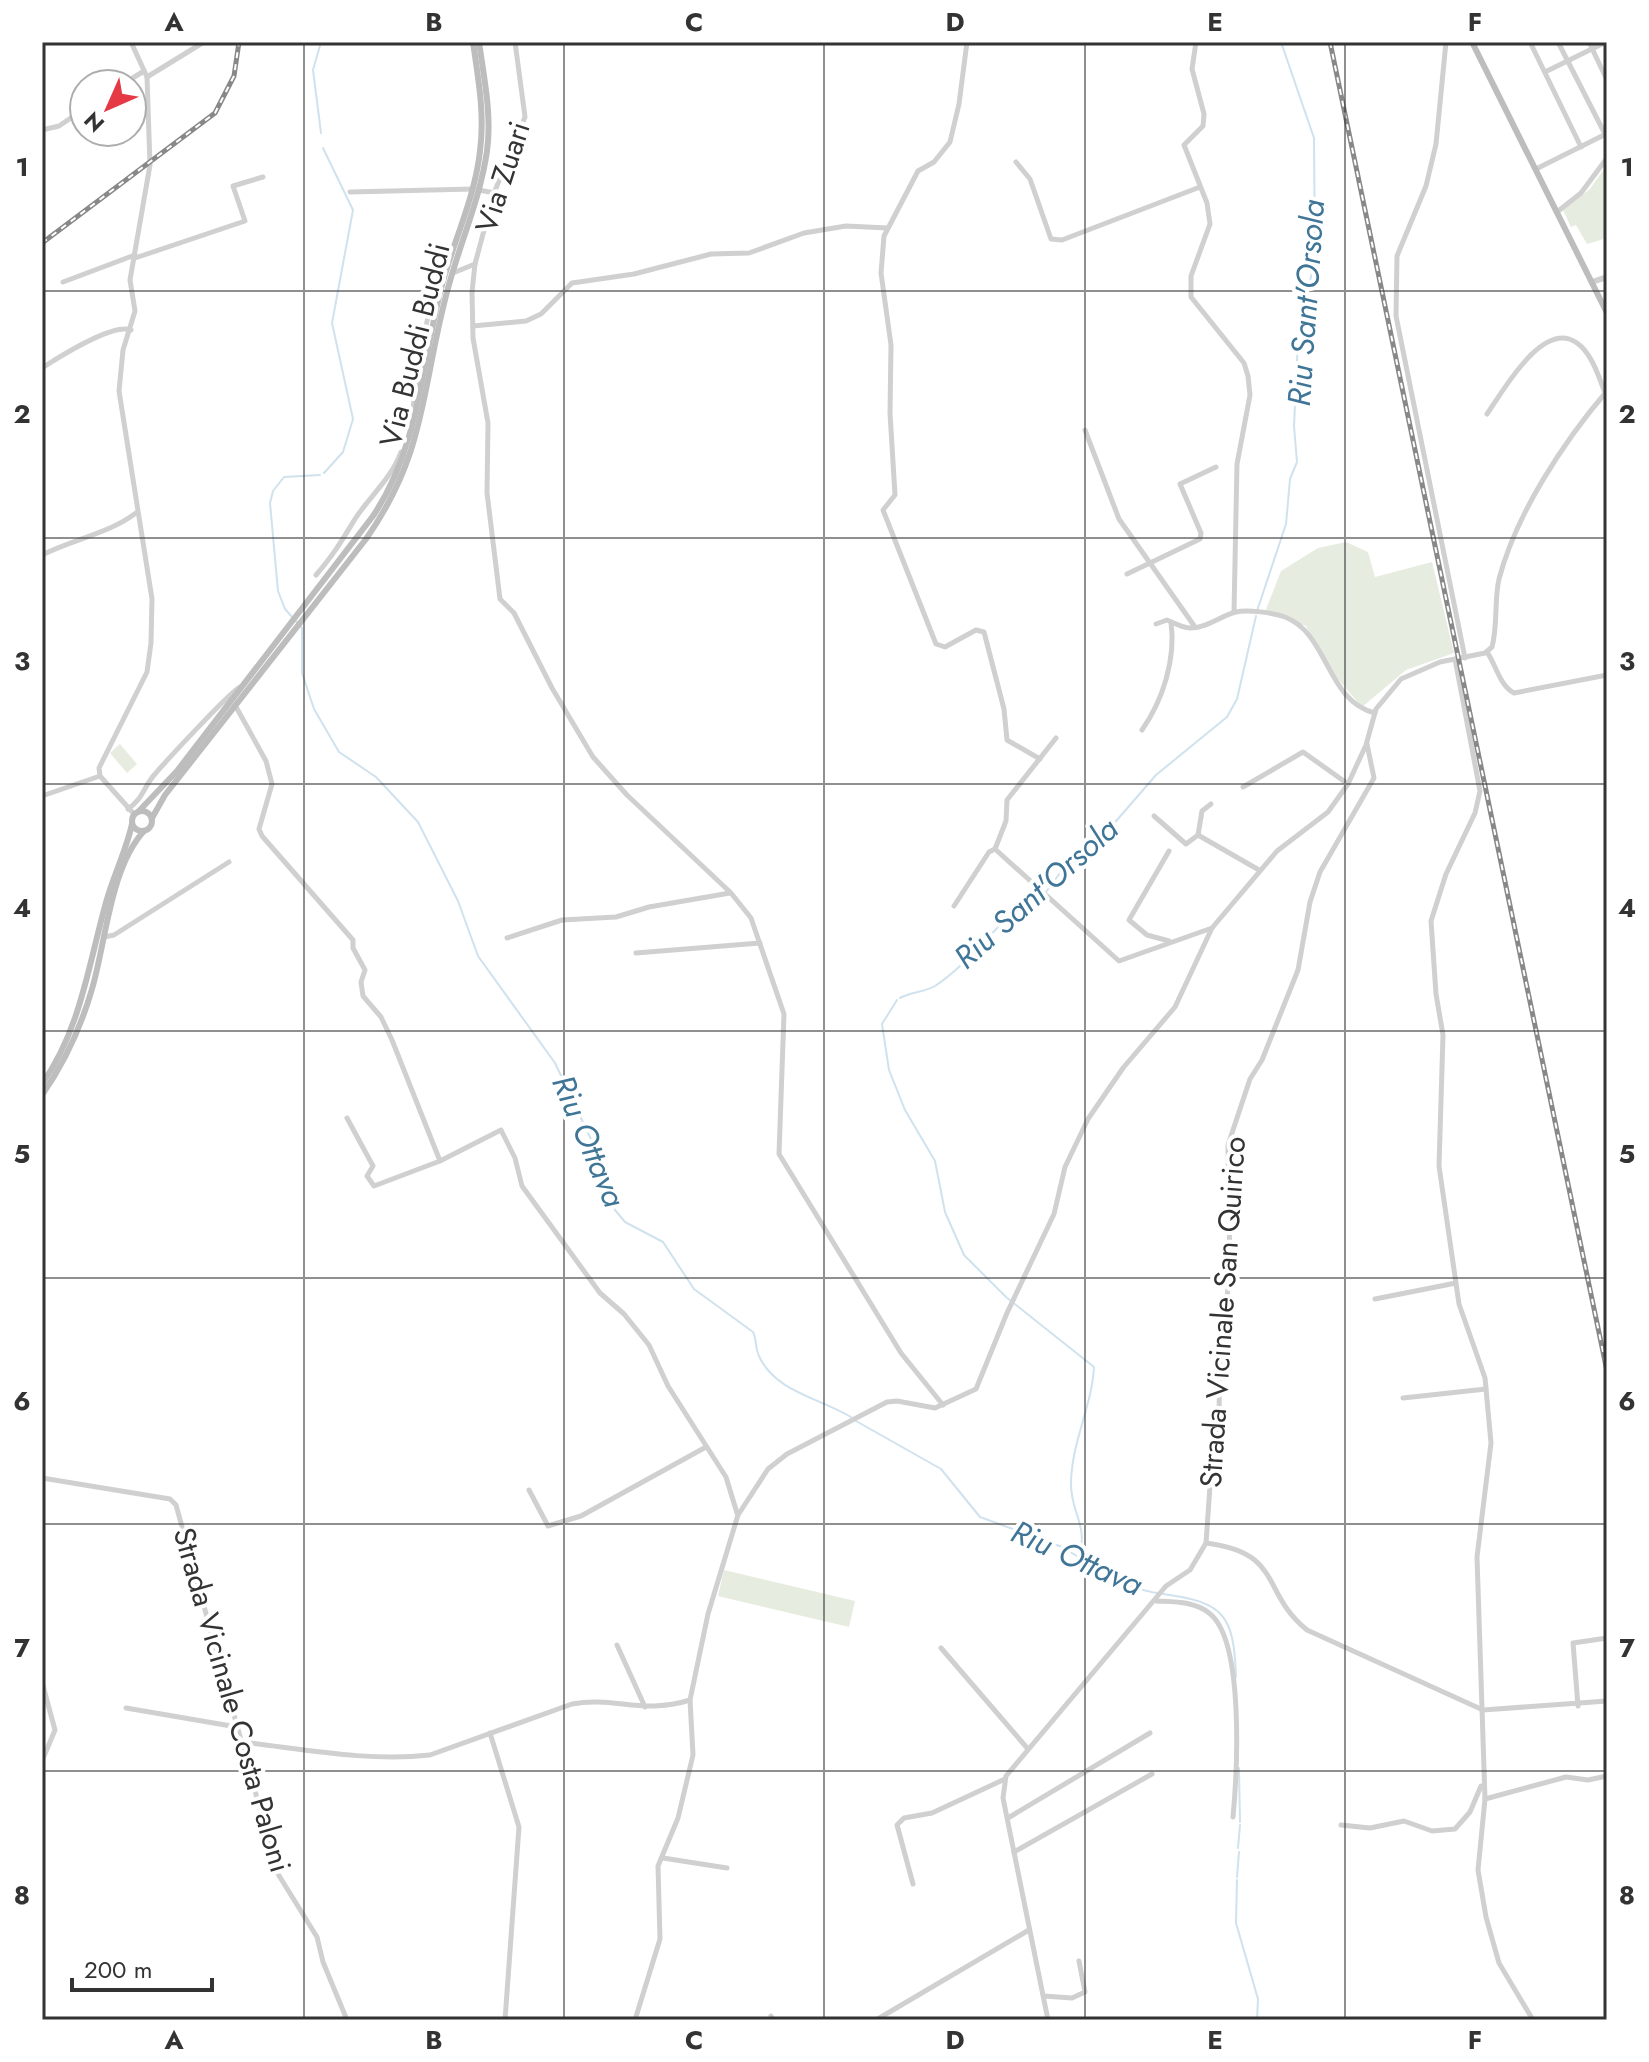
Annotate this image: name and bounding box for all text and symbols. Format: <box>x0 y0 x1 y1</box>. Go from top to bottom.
text: A <box>163 3 184 41</box>
text: B <box>425 3 443 41</box>
text: C <box>685 3 703 41</box>
text: D <box>945 3 965 41</box>
text: E <box>1207 3 1223 41</box>
text: F <box>1468 3 1482 41</box>
north arrow <box>68 68 148 148</box>
text: N <box>76 105 111 140</box>
street label: Via Zuari <box>464 116 541 238</box>
text: 1 <box>15 148 29 186</box>
text: 1 <box>1620 148 1634 186</box>
water label: Riu Sant'Orsola <box>1276 198 1336 408</box>
street label: Via Buddi Buddi <box>368 238 461 451</box>
text: 2 <box>13 395 31 433</box>
text: 2 <box>1618 395 1636 433</box>
text: 3 <box>14 642 30 680</box>
text: 3 <box>1619 642 1635 680</box>
water label: Riu Sant'Orsola <box>944 806 1129 979</box>
text: 4 <box>13 889 31 927</box>
text: 4 <box>1618 889 1636 927</box>
water label: Riu Ottava <box>541 1068 638 1215</box>
text: 5 <box>14 1135 30 1173</box>
street label: Strada Vicinale San Quirico <box>1189 1135 1256 1489</box>
text: 5 <box>1619 1135 1635 1173</box>
text: 6 <box>13 1382 31 1420</box>
text: 6 <box>1618 1382 1636 1420</box>
water label: Riu Ottava <box>1004 1509 1150 1608</box>
street label: Strada Vicinale Costa Paloni <box>163 1523 302 1877</box>
text: 7 <box>14 1629 30 1667</box>
text: 7 <box>1619 1629 1635 1667</box>
text: 8 <box>14 1876 30 1914</box>
text: 8 <box>1619 1876 1635 1914</box>
scale bar <box>72 1942 212 1992</box>
text: 200 m <box>84 1952 152 1987</box>
text: A <box>163 2021 184 2059</box>
text: B <box>425 2021 443 2059</box>
text: C <box>685 2021 703 2059</box>
text: D <box>945 2021 965 2059</box>
text: E <box>1207 2021 1223 2059</box>
text: F <box>1468 2021 1482 2059</box>

